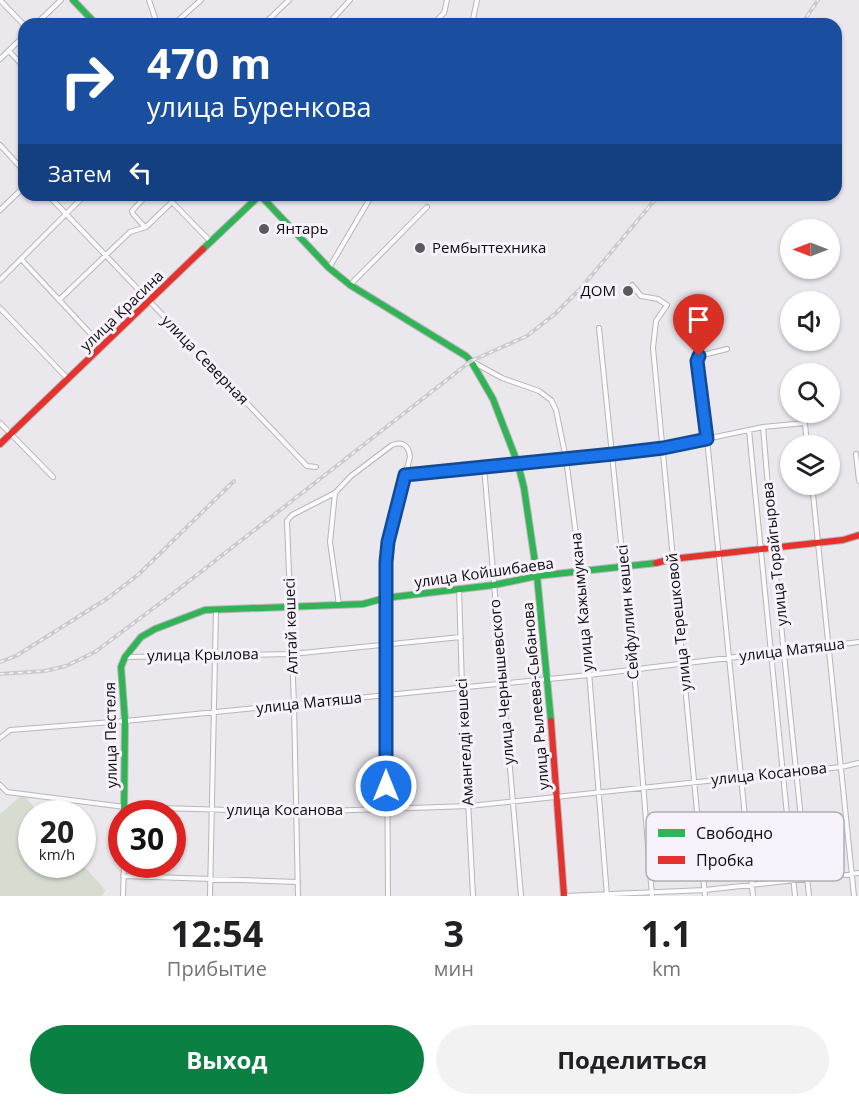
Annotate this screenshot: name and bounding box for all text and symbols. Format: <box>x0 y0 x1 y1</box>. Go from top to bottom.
text: 470 m <box>147 34 271 91</box>
icon: right <box>48 42 126 120</box>
text: улица Буренкова <box>147 88 372 125</box>
icon: left <box>124 156 157 189</box>
text: Затем <box>48 158 112 188</box>
place label: Янтарь <box>276 218 329 238</box>
north arrow <box>780 219 840 279</box>
map controls <box>780 219 840 495</box>
marker: Янтарь <box>257 222 271 236</box>
place label: Рембыттехника <box>432 237 546 257</box>
marker: Рембыттехника <box>413 241 427 255</box>
street label: улица Красина <box>75 265 167 355</box>
place label: ДОМ <box>581 280 616 300</box>
marker: ДОМ <box>621 284 635 298</box>
button: sound <box>780 291 840 351</box>
pin <box>673 294 724 356</box>
icon: arrive <box>682 303 715 336</box>
street label: улица Северная <box>158 310 254 409</box>
button: search <box>780 363 840 423</box>
button: layers <box>780 435 840 495</box>
street label: улица Торайгырова <box>756 481 792 627</box>
street label: улица Кажымукана <box>565 532 597 673</box>
street label: Сейфуллин көшесі <box>611 544 643 680</box>
street label: улица Койшибаева <box>413 552 555 592</box>
street label: улица Терешковой <box>661 552 695 692</box>
street label: Алтай көшесі <box>278 578 302 675</box>
street label: улица Чернышевского <box>484 598 518 766</box>
street label: улица Рылеева-Сыбанова <box>517 601 553 791</box>
street label: улица Матяша <box>738 633 846 665</box>
street label: улица Крылова <box>147 643 259 665</box>
street label: Амангелді көшесі <box>451 678 477 806</box>
street label: улица Пестеля <box>99 682 121 788</box>
street label: улица Матяша <box>255 687 363 717</box>
position arrow <box>354 754 418 818</box>
street label: улица Косанова <box>710 757 828 789</box>
street label: улица Косанова <box>227 799 343 819</box>
speed limit sign: 30 <box>108 800 186 878</box>
text: 20 <box>40 811 74 852</box>
legend <box>646 812 844 881</box>
text: Свободно <box>696 822 773 844</box>
text: km/h <box>39 844 75 864</box>
text: Пробка <box>696 849 754 871</box>
text: 12:54 <box>171 909 263 958</box>
text: 3 <box>444 909 464 958</box>
text: 1.1 <box>641 909 692 958</box>
text: Прибытие <box>167 955 267 982</box>
text: мин <box>434 955 474 982</box>
text: km <box>652 955 681 982</box>
button: Выход <box>30 1025 424 1094</box>
button: Поделиться <box>436 1025 829 1094</box>

